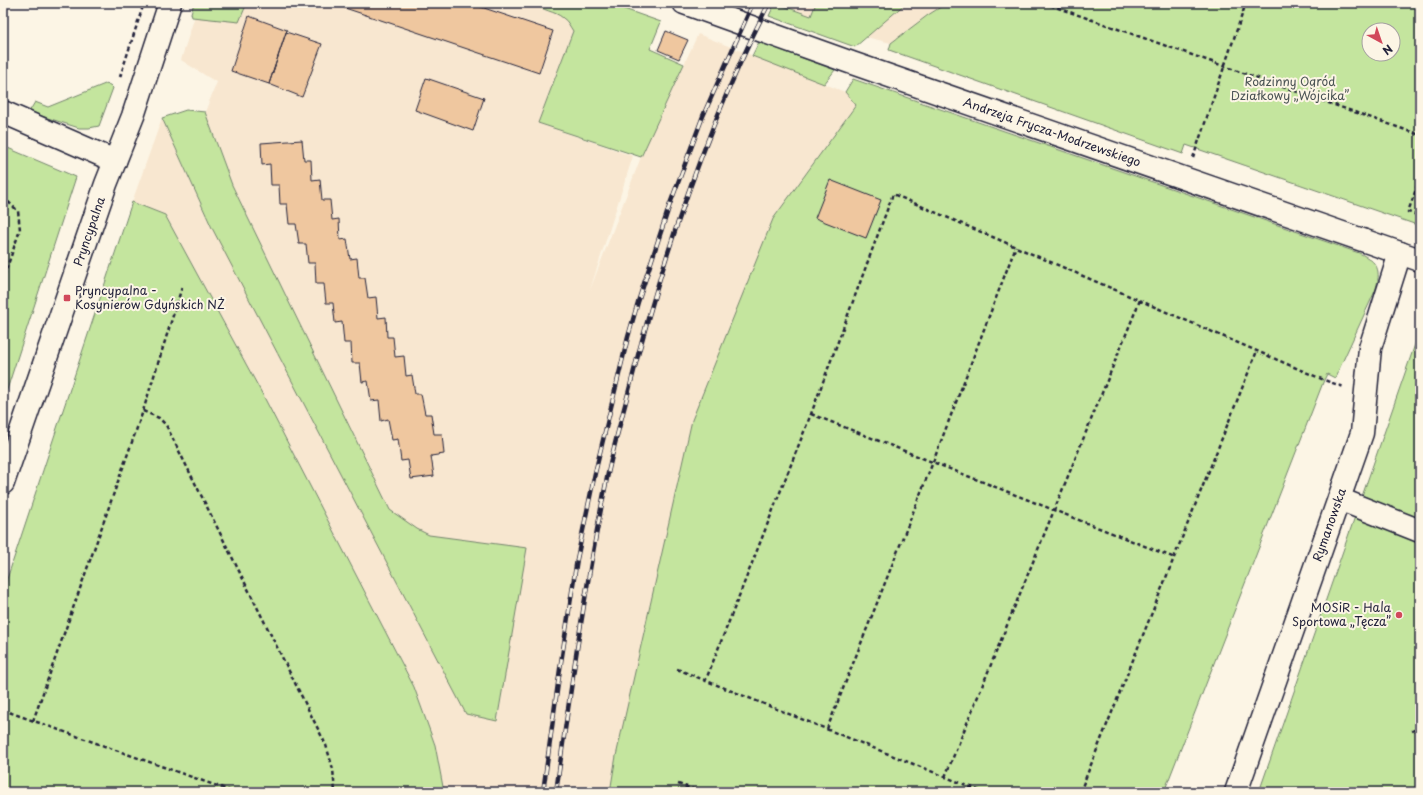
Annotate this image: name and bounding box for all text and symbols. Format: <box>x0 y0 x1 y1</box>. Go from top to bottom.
north arrow <box>1361 22 1401 62</box>
text: N <box>1379 41 1397 60</box>
park label: Rodzinny Ogród Działkowy „Wójcika” <box>1231 72 1349 104</box>
street label: Andrzeja Frycza-Modrzewskiego <box>961 92 1144 171</box>
street label: Pryncypalna <box>68 194 109 268</box>
place label: Pryncypalna - Kosynierów Gdyńskich NŻ <box>75 281 225 313</box>
marker: Pryncypalna - Kosynierów Gdyńskich NŻ <box>62 293 72 303</box>
street label: Rymanowska <box>1308 485 1350 564</box>
place label: MOSiR - Hala Sportowa „Tęcza” <box>1292 598 1391 630</box>
marker: MOSiR - Hala Sportowa „Tęcza” <box>1394 610 1404 620</box>

